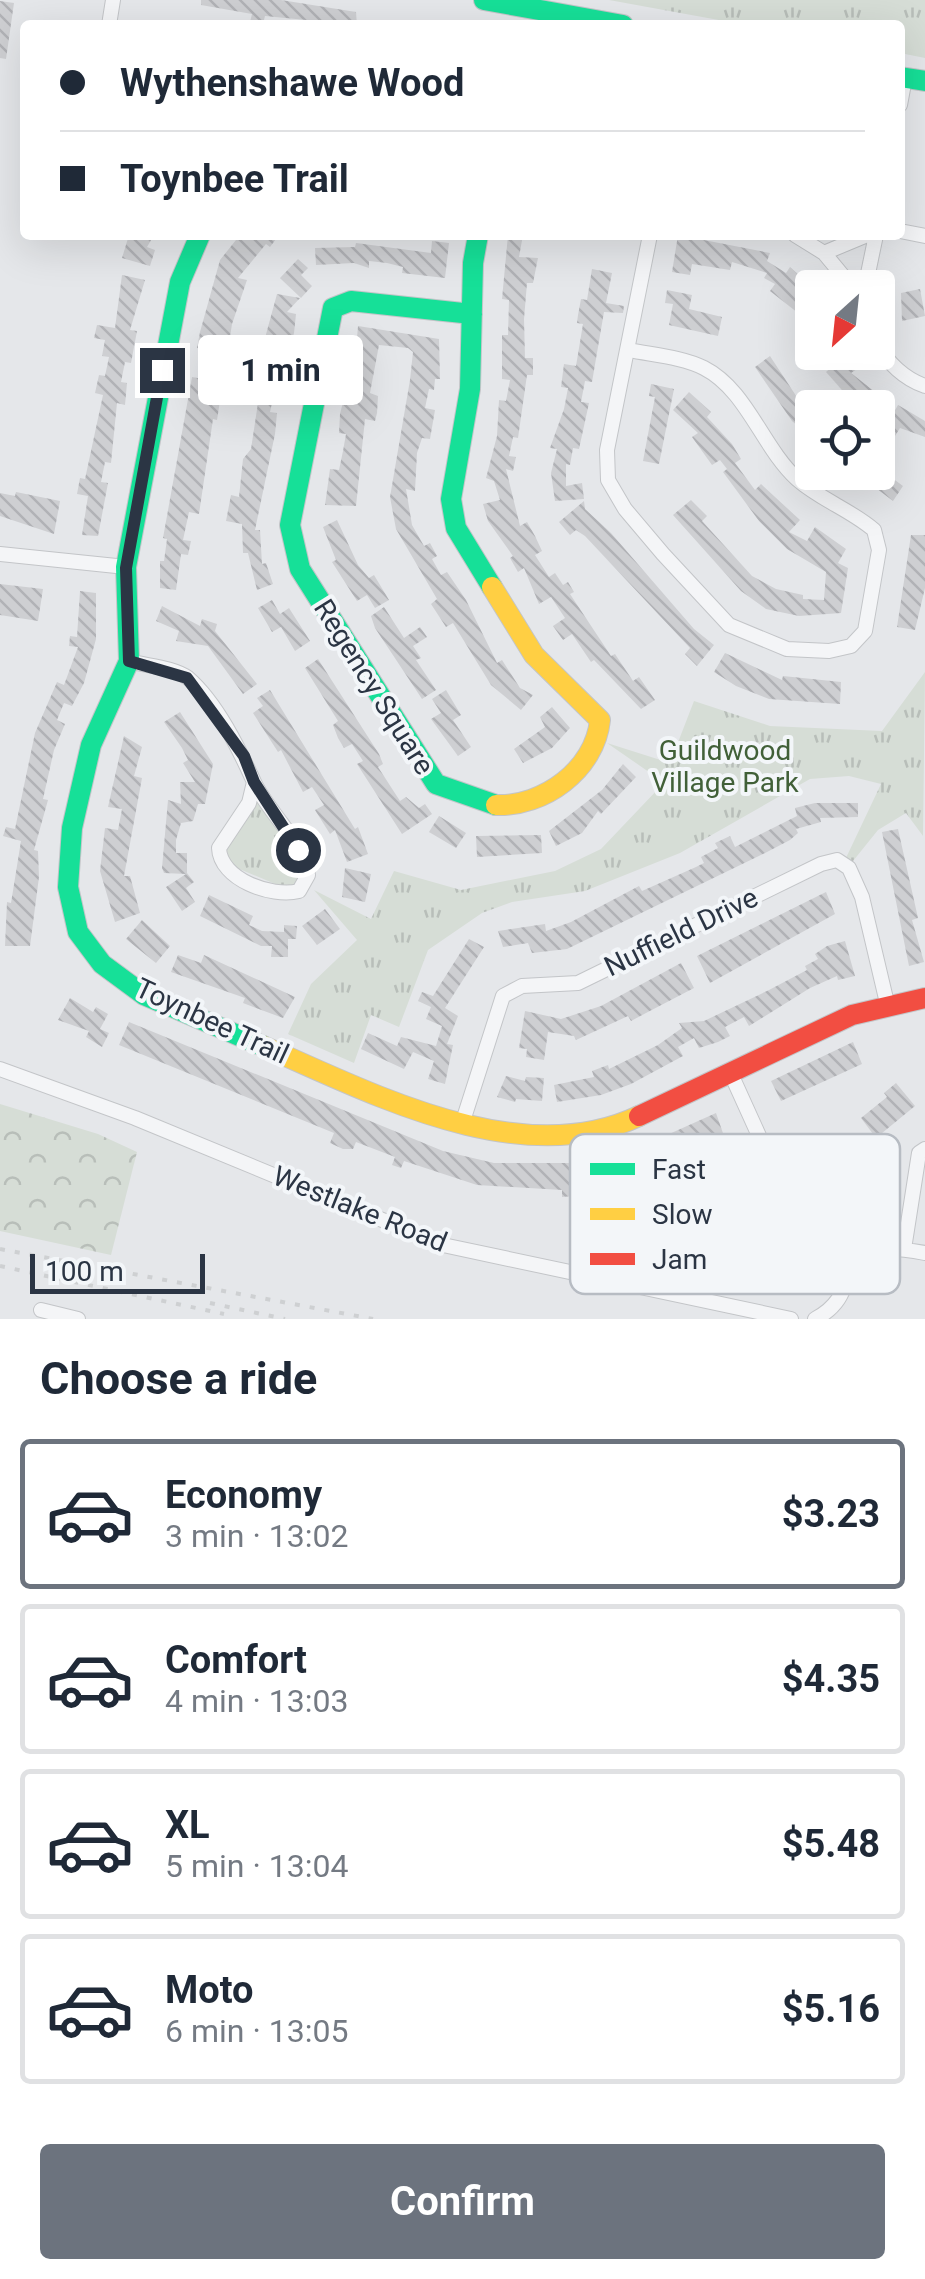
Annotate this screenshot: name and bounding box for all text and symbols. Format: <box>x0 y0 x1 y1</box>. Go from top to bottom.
text: Wythenshawe Wood <box>120 61 464 105</box>
text: Toynbee Trail <box>120 157 349 201</box>
north arrow <box>795 270 895 370</box>
map controls <box>795 270 895 490</box>
callout: 1 min <box>197 335 362 405</box>
route end <box>140 348 185 393</box>
text: 1 min <box>240 351 321 389</box>
button: locate <box>795 390 895 490</box>
street label: Regency Square <box>307 593 441 781</box>
park label: Guildwood Village Park <box>651 734 800 799</box>
route start <box>276 828 321 873</box>
street label: Nuffield Drive <box>599 881 763 983</box>
street label: Toynbee Trail <box>130 971 294 1071</box>
legend <box>570 1134 900 1294</box>
text: Fast <box>652 1153 706 1186</box>
street label: Westlake Road <box>268 1159 452 1259</box>
text: Slow <box>652 1198 712 1231</box>
text: Jam <box>652 1243 707 1276</box>
scale bar <box>30 1249 205 1294</box>
text: 100 m <box>45 1255 124 1288</box>
text: Choose a ride <box>40 1352 317 1405</box>
icon: car <box>45 1469 135 1559</box>
text: Economy <box>165 1473 322 1517</box>
text: $3.23 <box>782 1492 880 1536</box>
text: 3 min · 13:02 <box>165 1517 348 1555</box>
icon: car <box>45 1634 135 1724</box>
text: Comfort <box>165 1638 307 1682</box>
text: $4.35 <box>782 1657 880 1701</box>
text: 4 min · 13:03 <box>165 1682 348 1720</box>
icon: car <box>45 1799 135 1889</box>
text: XL <box>165 1803 210 1847</box>
text: $5.48 <box>782 1822 880 1866</box>
text: 5 min · 13:04 <box>165 1847 348 1885</box>
icon: car <box>45 1964 135 2054</box>
text: Moto <box>165 1968 254 2012</box>
text: $5.16 <box>782 1987 880 2031</box>
text: 6 min · 13:05 <box>165 2012 348 2050</box>
button: Confirm <box>40 2144 885 2259</box>

